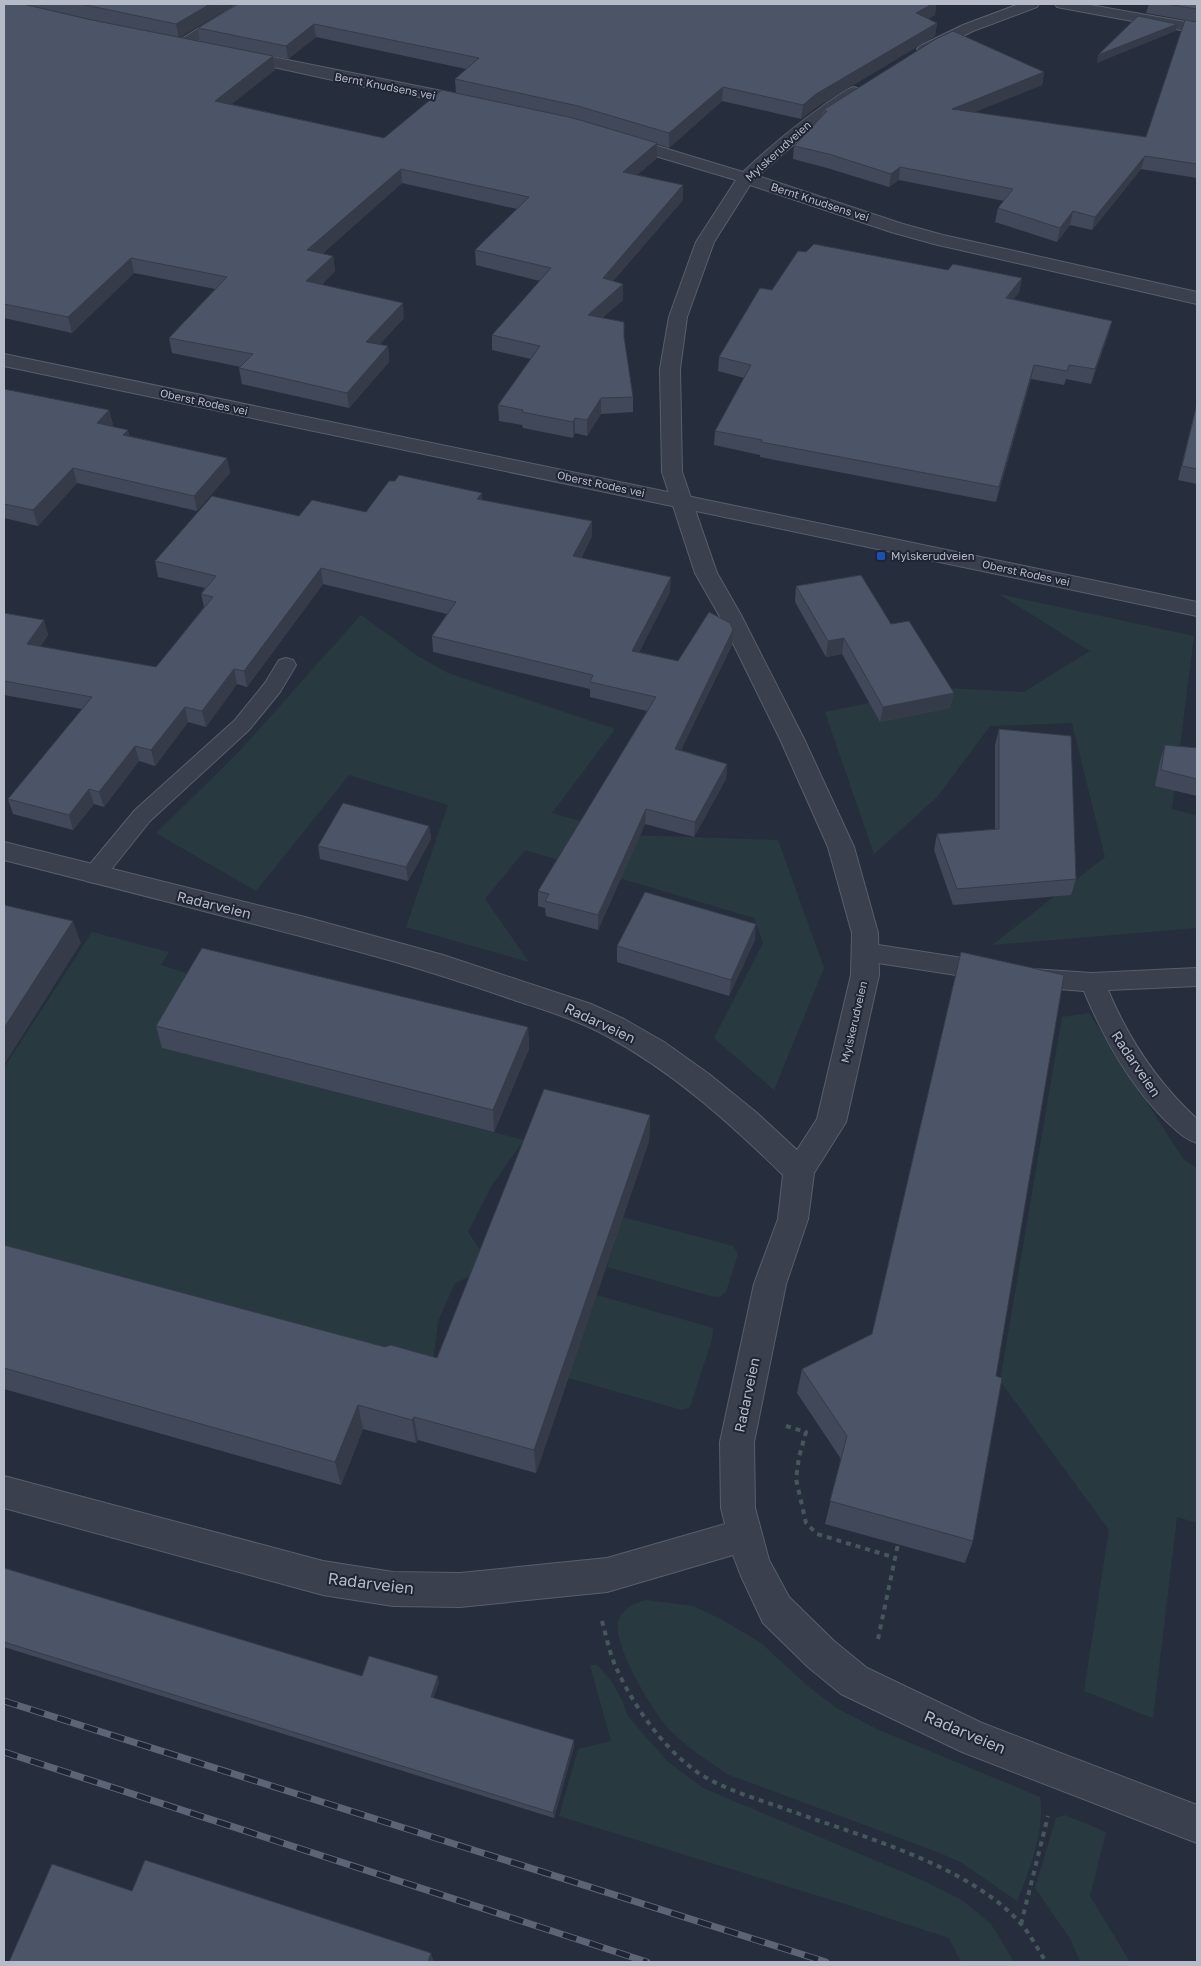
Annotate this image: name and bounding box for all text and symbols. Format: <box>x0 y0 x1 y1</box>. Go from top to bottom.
street label: Bernt Knudsens vei <box>334 69 437 102</box>
street label: Mylskerudveien <box>742 118 813 183</box>
street label: Bernt Knudsens vei <box>769 180 871 224</box>
street label: Oberst Rodes vei <box>159 386 249 417</box>
street label: Oberst Rodes vei <box>556 468 646 499</box>
place label: Mylskerudveien <box>891 549 974 562</box>
marker: Mylskerudveien <box>875 550 887 562</box>
street label: Oberst Rodes vei <box>981 557 1071 588</box>
street label: Radarveien <box>175 887 253 922</box>
street label: Mylskerudveien <box>838 980 869 1064</box>
street label: Radarveien <box>562 999 638 1046</box>
street label: Radarveien <box>1108 1028 1165 1100</box>
street label: Radarveien <box>730 1356 763 1434</box>
street label: Radarveien <box>327 1568 415 1598</box>
street label: Radarveien <box>921 1706 1009 1758</box>

